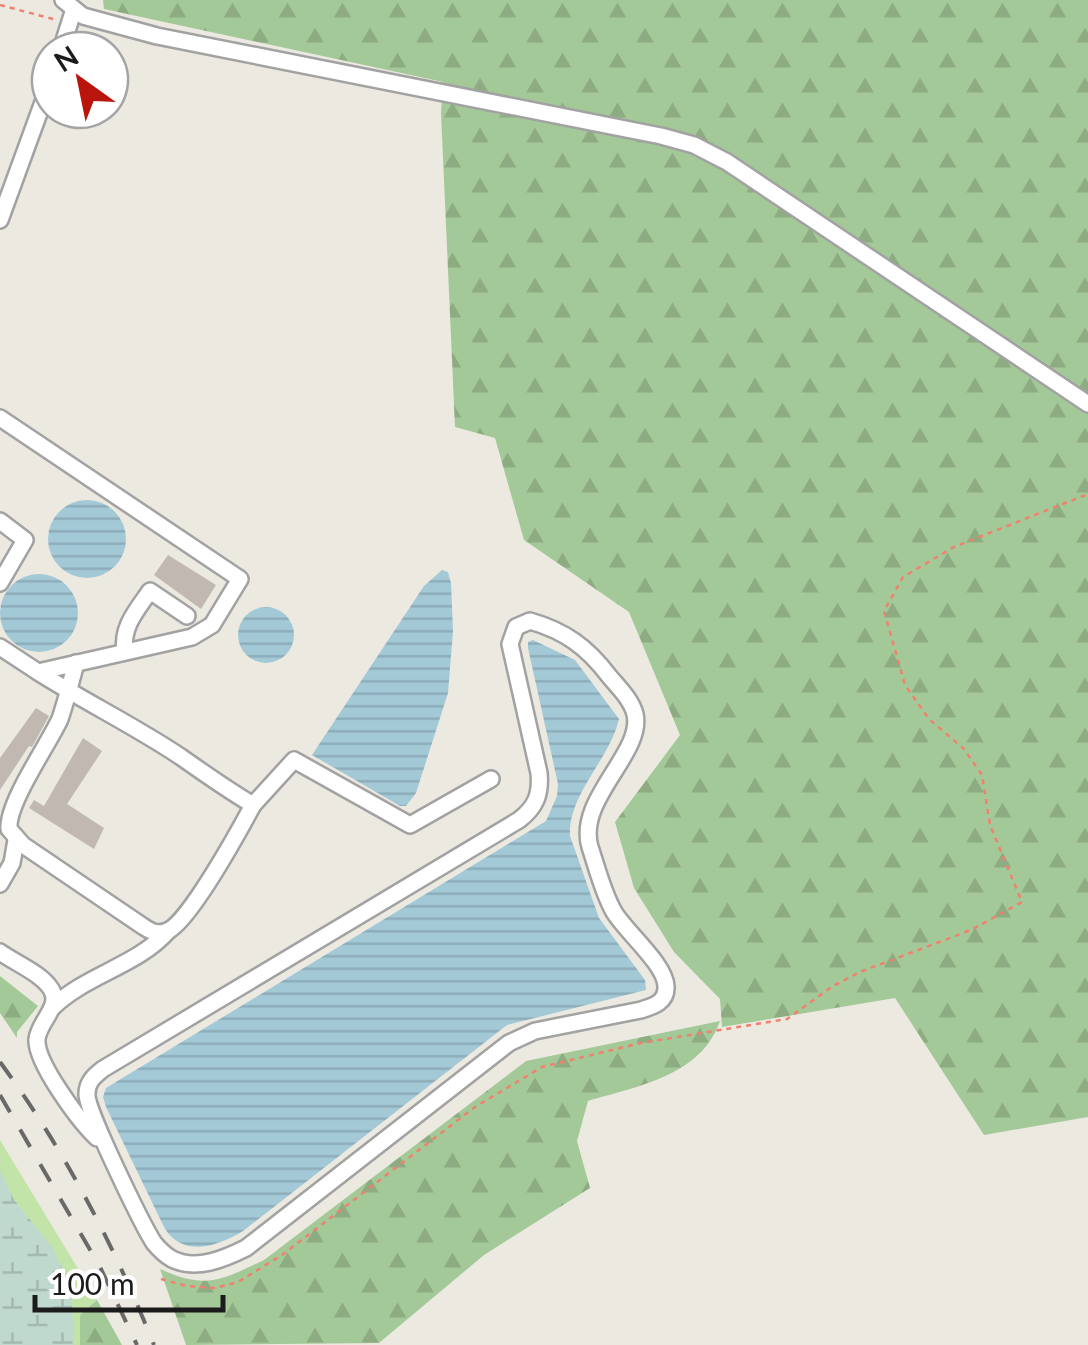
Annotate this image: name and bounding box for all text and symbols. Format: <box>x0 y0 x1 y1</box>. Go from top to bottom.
north arrow <box>30 30 130 130</box>
text: N <box>48 38 84 78</box>
scale bar <box>35 1250 222 1312</box>
text: 100 m <box>50 1265 135 1301</box>

